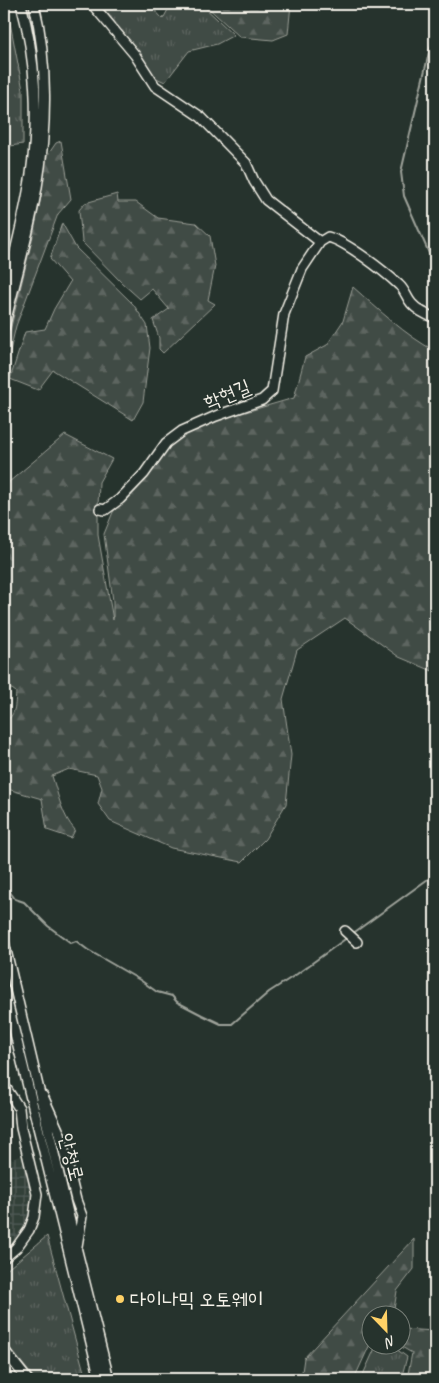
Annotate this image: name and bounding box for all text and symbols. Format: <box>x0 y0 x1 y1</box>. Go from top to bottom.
street label: 학현길 <box>200 374 254 415</box>
street label: 안청로 <box>54 1131 89 1184</box>
place label: 다이나믹 오토웨이 <box>130 1287 264 1312</box>
marker: 다이나믹 오토웨이 <box>114 1293 126 1305</box>
north arrow <box>362 1306 412 1356</box>
text: N <box>381 1332 398 1352</box>

